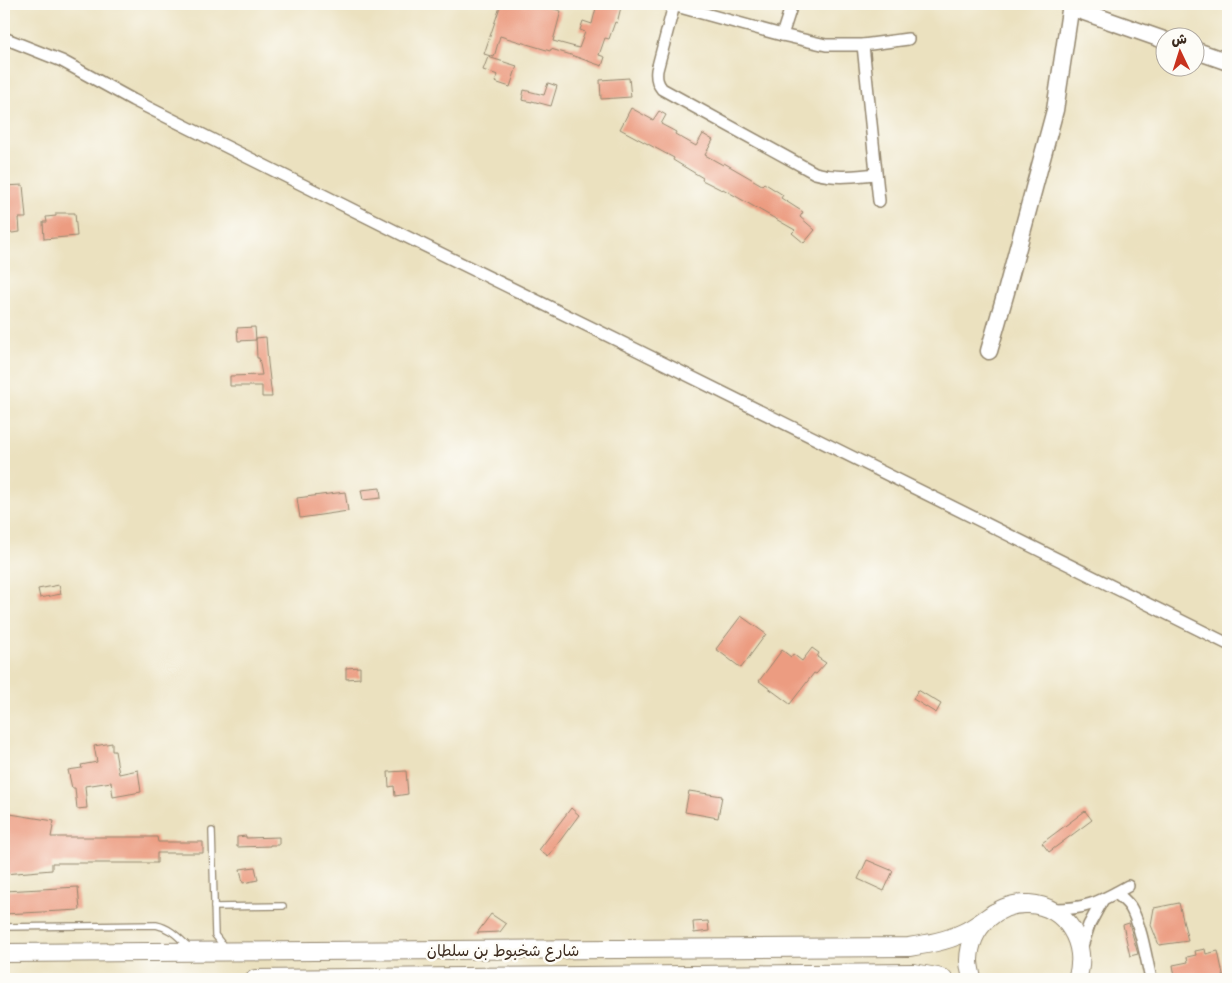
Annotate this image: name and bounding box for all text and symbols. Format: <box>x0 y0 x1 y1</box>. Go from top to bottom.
text: ش <box>1171 27 1188 53</box>
north arrow <box>1154 28 1204 78</box>
street label: شارع شخبوط بن سلطان <box>427 936 579 965</box>

